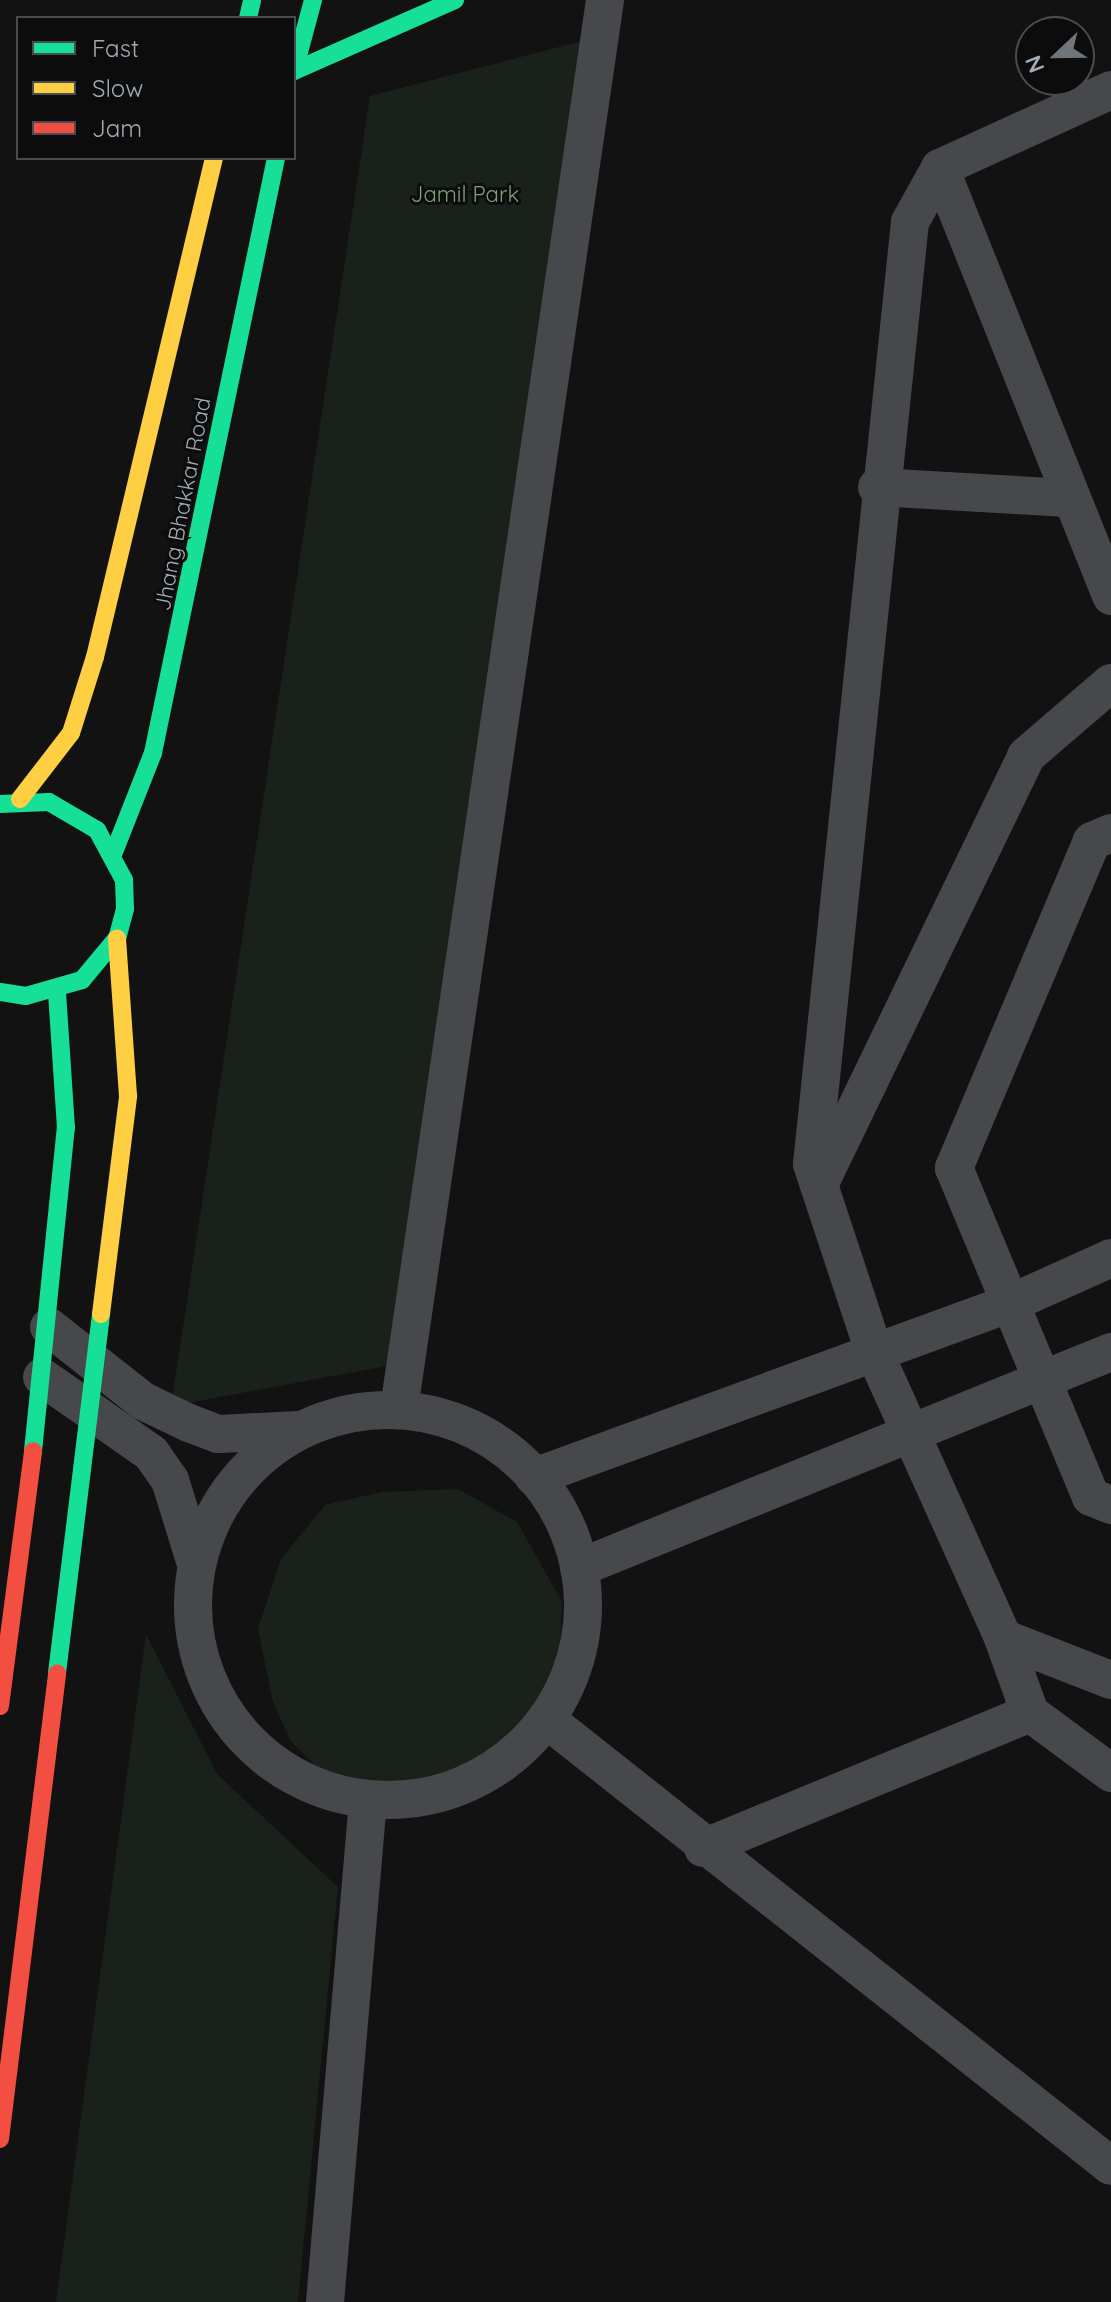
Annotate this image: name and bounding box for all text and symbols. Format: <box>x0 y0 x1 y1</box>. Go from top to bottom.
legend <box>16 16 296 160</box>
north arrow <box>1015 16 1095 96</box>
text: Fast <box>92 33 139 63</box>
text: N <box>1019 52 1051 77</box>
text: Slow <box>92 73 143 103</box>
text: Jam <box>92 113 142 143</box>
park label: Jamil Park <box>411 182 519 208</box>
street label: Jhang Bhakkar Road <box>149 395 217 613</box>

